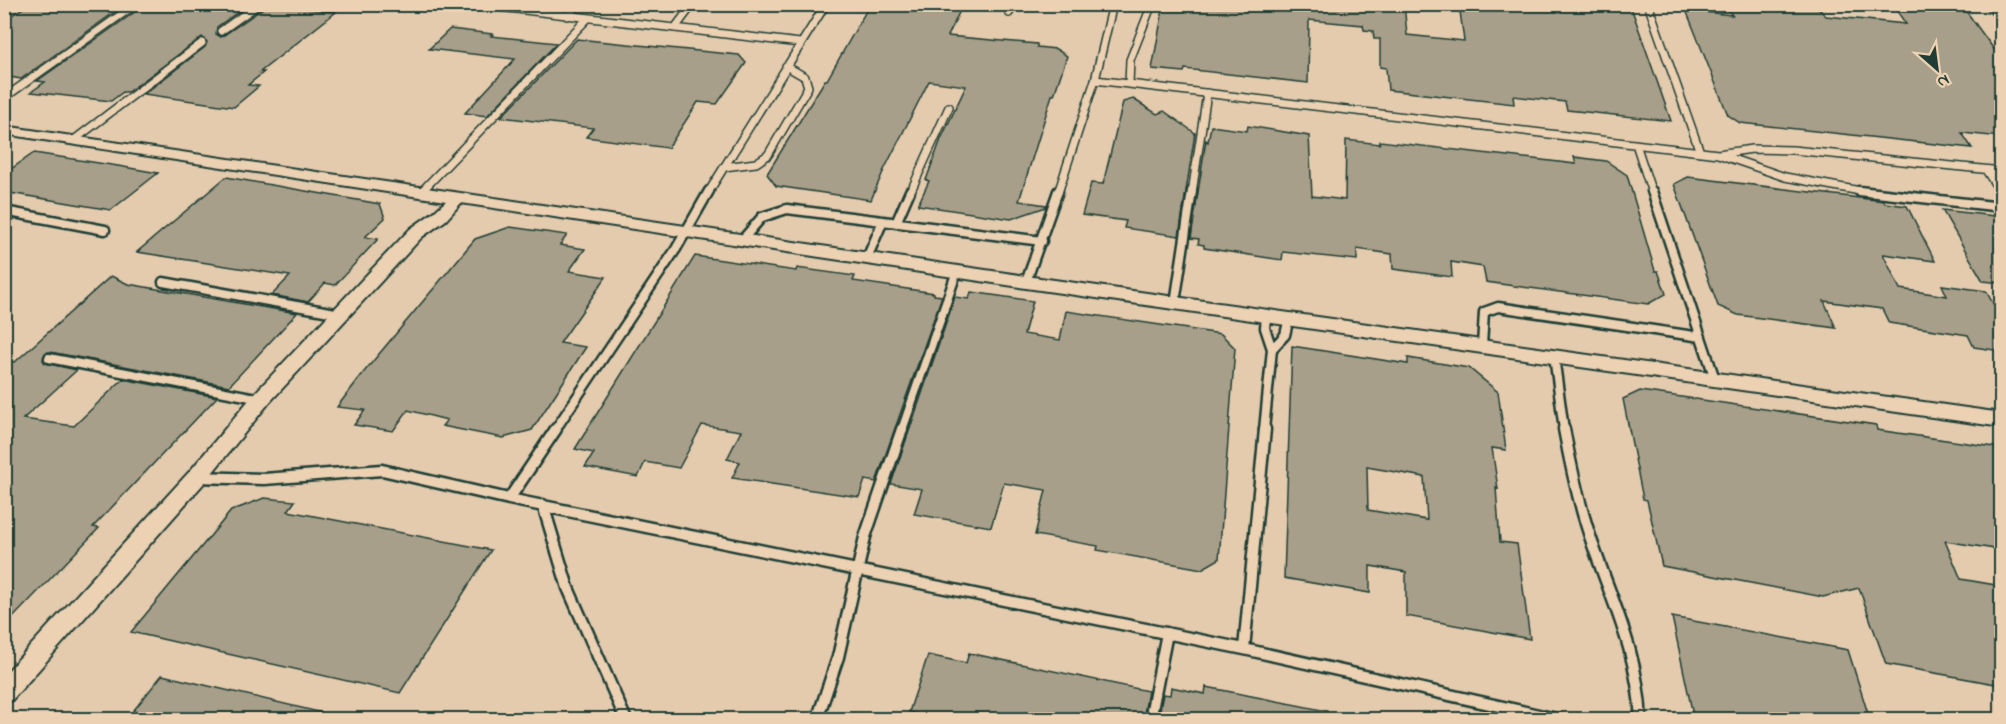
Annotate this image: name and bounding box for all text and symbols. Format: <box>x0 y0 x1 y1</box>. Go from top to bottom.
north arrow <box>1907 39 1967 99</box>
text: N <box>1933 67 1954 94</box>

